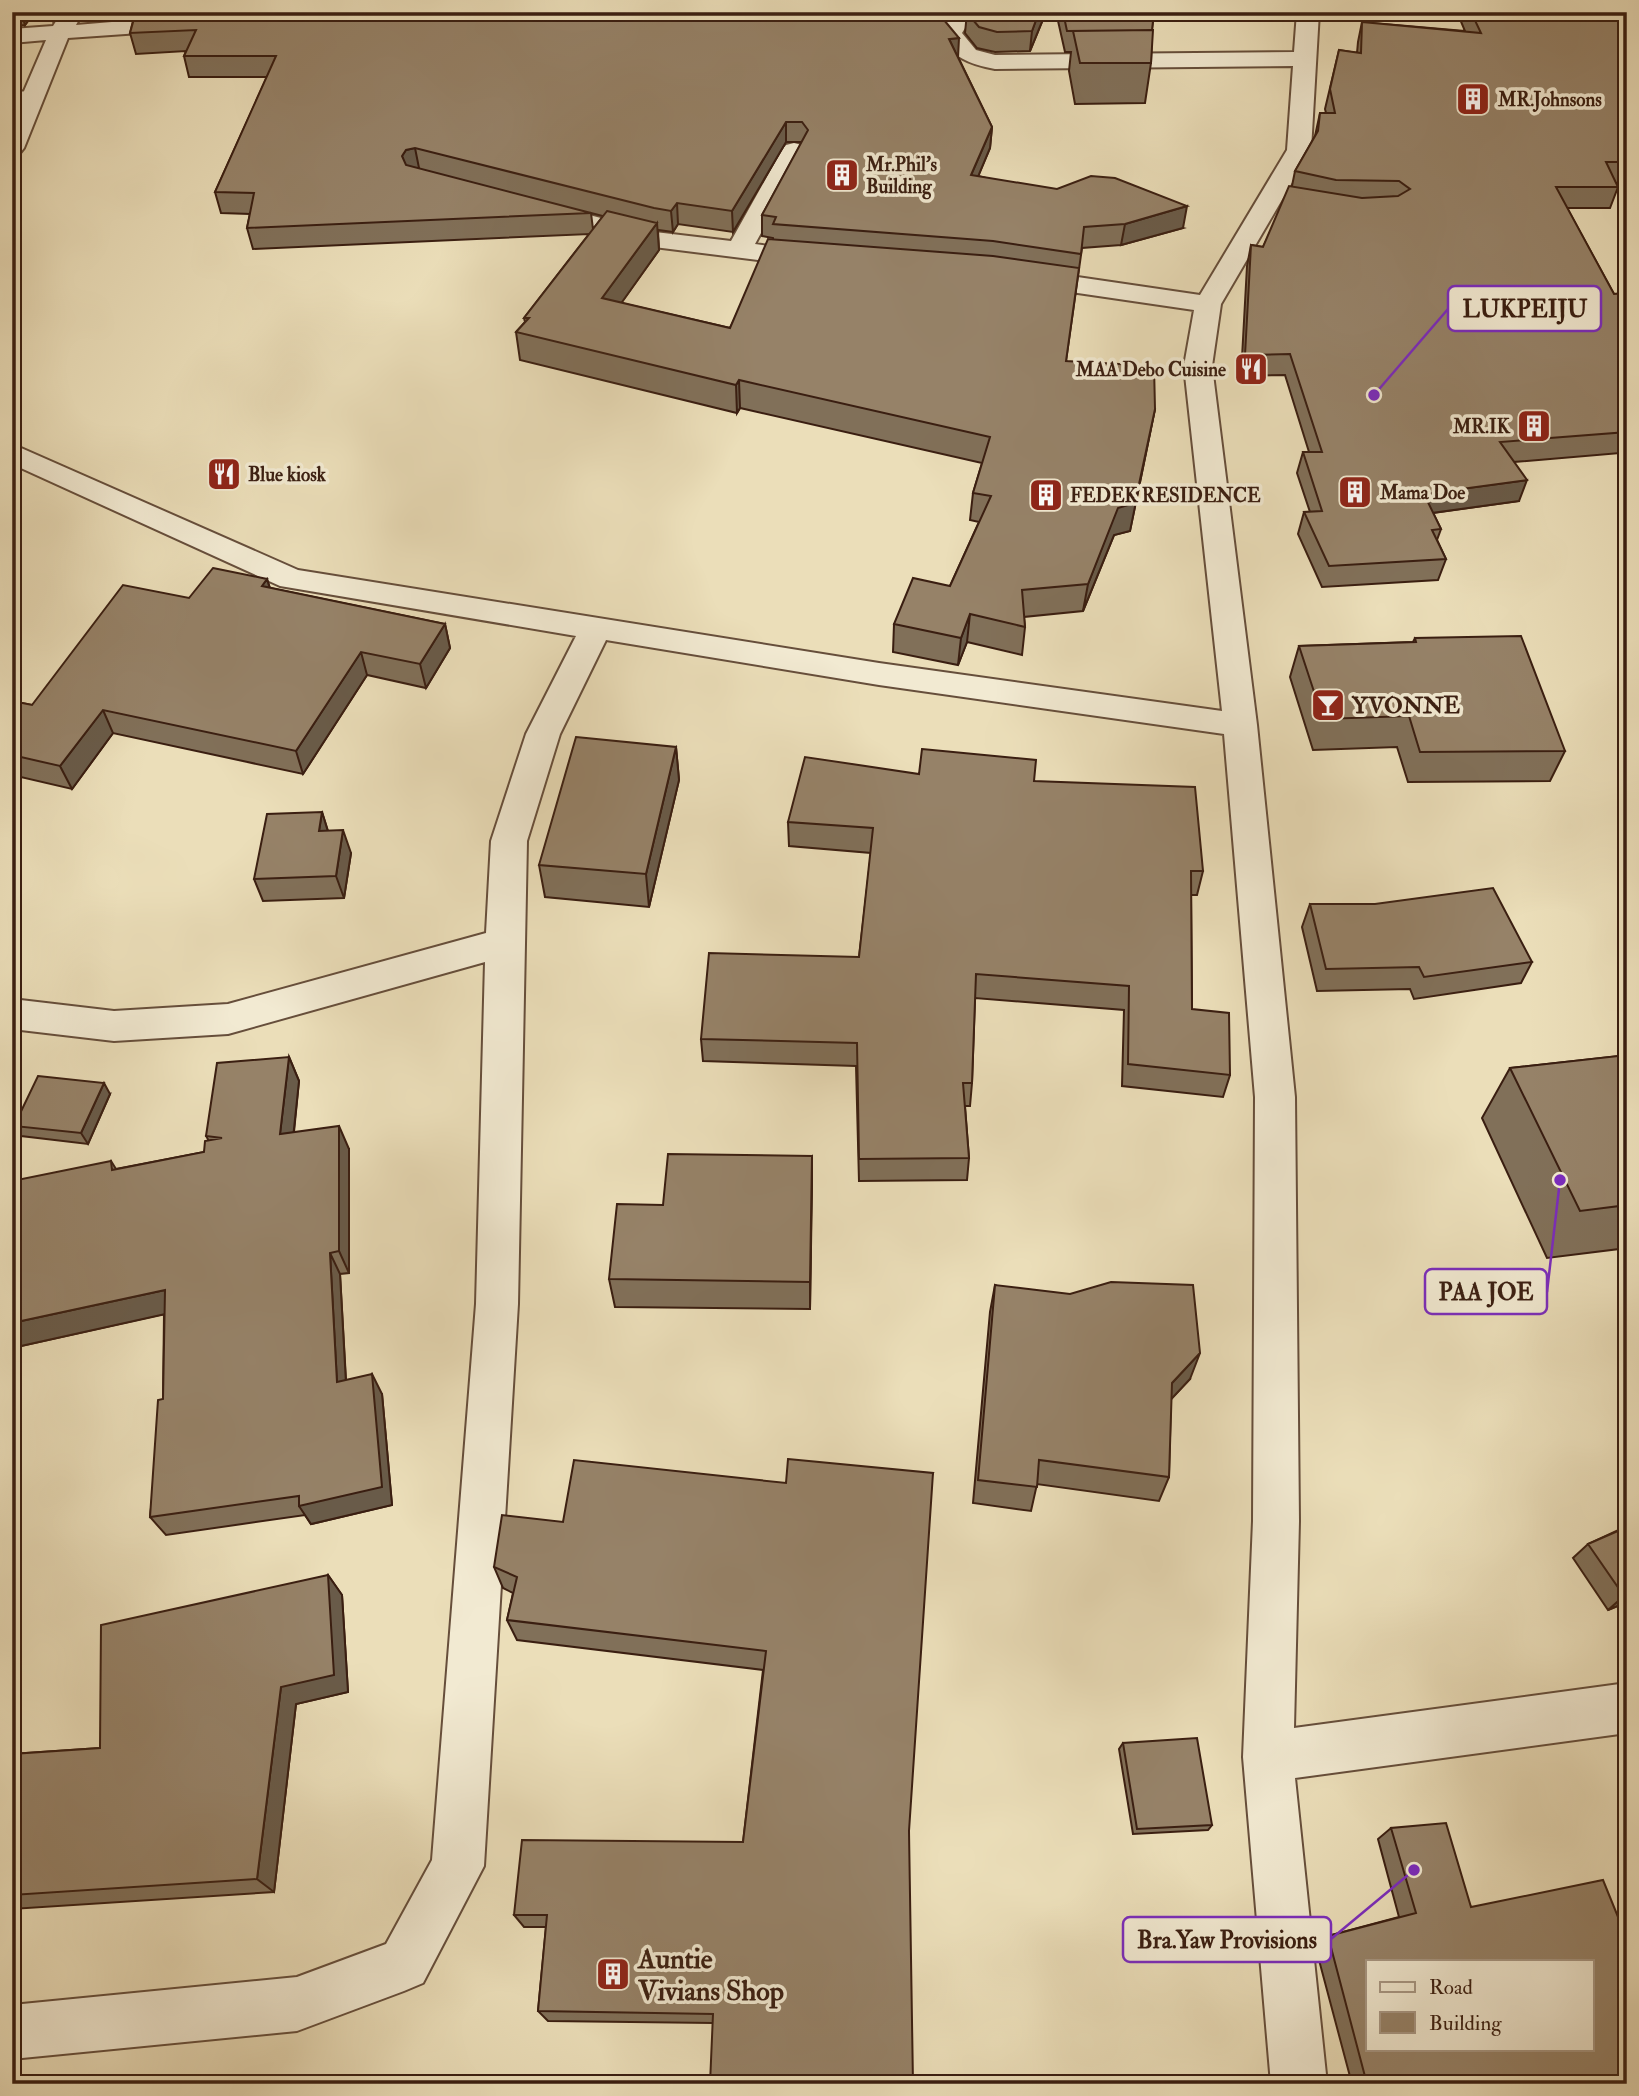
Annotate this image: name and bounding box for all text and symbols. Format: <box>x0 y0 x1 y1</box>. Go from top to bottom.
building icon: MR.Johnsons <box>1454 80 1492 118</box>
place label: MR.Johnsons <box>1497 88 1602 112</box>
place label: Mr.Phil's Building <box>865 153 937 200</box>
building icon: Mr.Phil's Building <box>823 156 861 194</box>
callout: LUKPEIJU <box>1448 286 1601 331</box>
text: LUKPEIJU <box>1463 294 1588 325</box>
restaurant icon: MAA Debo Cuisine <box>1232 350 1270 388</box>
place label: MAA Debo Cuisine <box>1075 358 1226 382</box>
building icon: MR.IK <box>1515 407 1553 445</box>
place label: MR.IK <box>1452 415 1511 439</box>
restaurant icon: Blue kiosk <box>205 455 243 493</box>
place label: Blue kiosk <box>248 463 327 487</box>
building icon: Mama Doe <box>1336 473 1374 511</box>
building icon: FEDEK RESIDENCE <box>1027 476 1065 514</box>
place label: Mama Doe <box>1379 481 1465 505</box>
place label: FEDEK RESIDENCE <box>1070 484 1261 508</box>
bar icon: YVONNE <box>1309 686 1347 724</box>
place label: YVONNE <box>1351 691 1461 720</box>
callout: PAA JOE <box>1425 1269 1547 1314</box>
text: PAA JOE <box>1439 1277 1533 1308</box>
callout: Bra.Yaw Provisions <box>1123 1917 1331 1962</box>
text: Bra.Yaw Provisions <box>1137 1925 1317 1956</box>
place label: Auntie Vivians Shop <box>637 1942 784 2009</box>
building icon: Auntie Vivians Shop <box>594 1955 632 1993</box>
legend <box>1366 1960 1594 2050</box>
text: Road <box>1429 1974 1474 2001</box>
text: Building <box>1429 2010 1502 2037</box>

